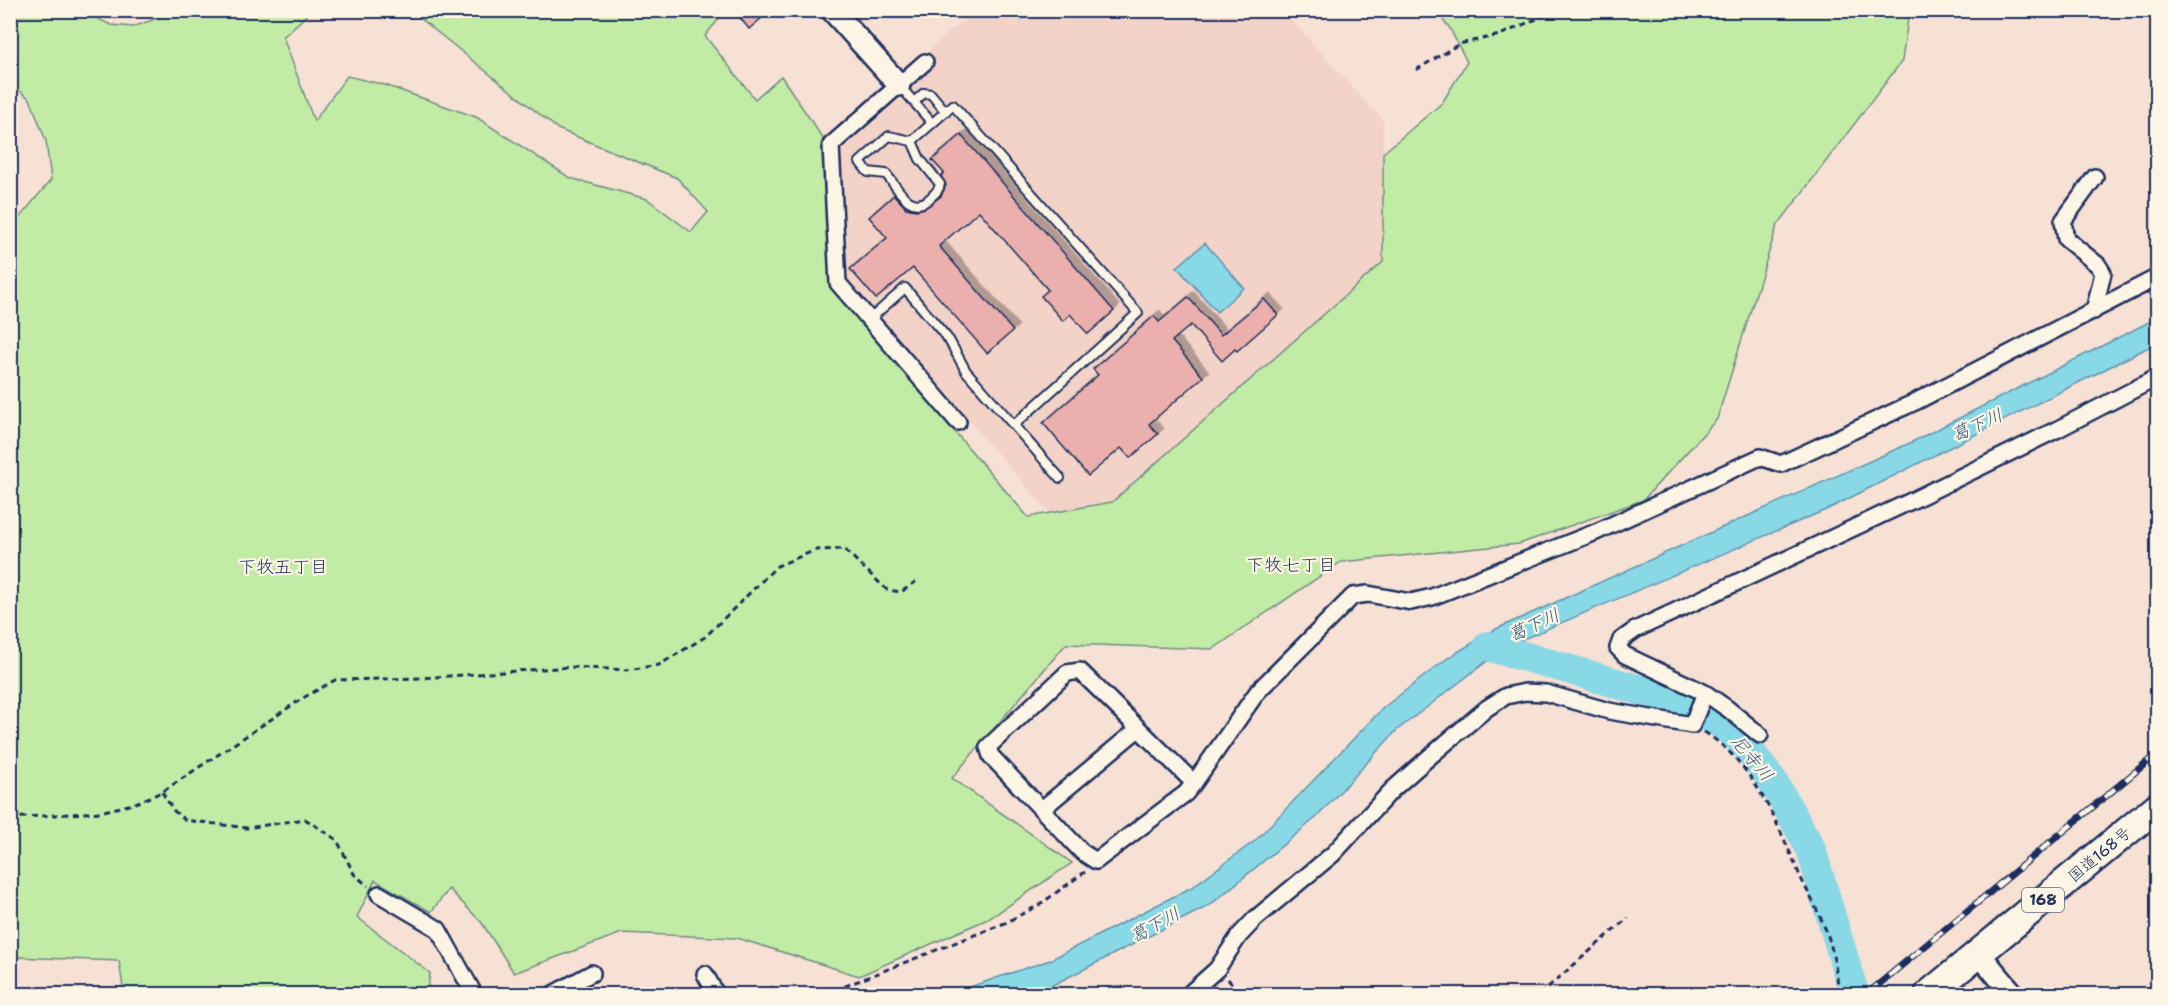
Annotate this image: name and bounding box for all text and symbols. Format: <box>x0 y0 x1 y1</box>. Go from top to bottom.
water label: 葛下川 <box>1947 403 2007 447</box>
district label: 下牧七丁目 <box>1246 553 1336 577</box>
district label: 下牧五丁目 <box>238 555 328 579</box>
water label: 葛下川 <box>1504 603 1564 647</box>
water label: 尼寺川 <box>1725 730 1779 786</box>
street label: 国道168号 <box>2063 822 2135 887</box>
road number: 168 <box>2022 888 2064 912</box>
water label: 葛下川 <box>1126 901 1184 949</box>

